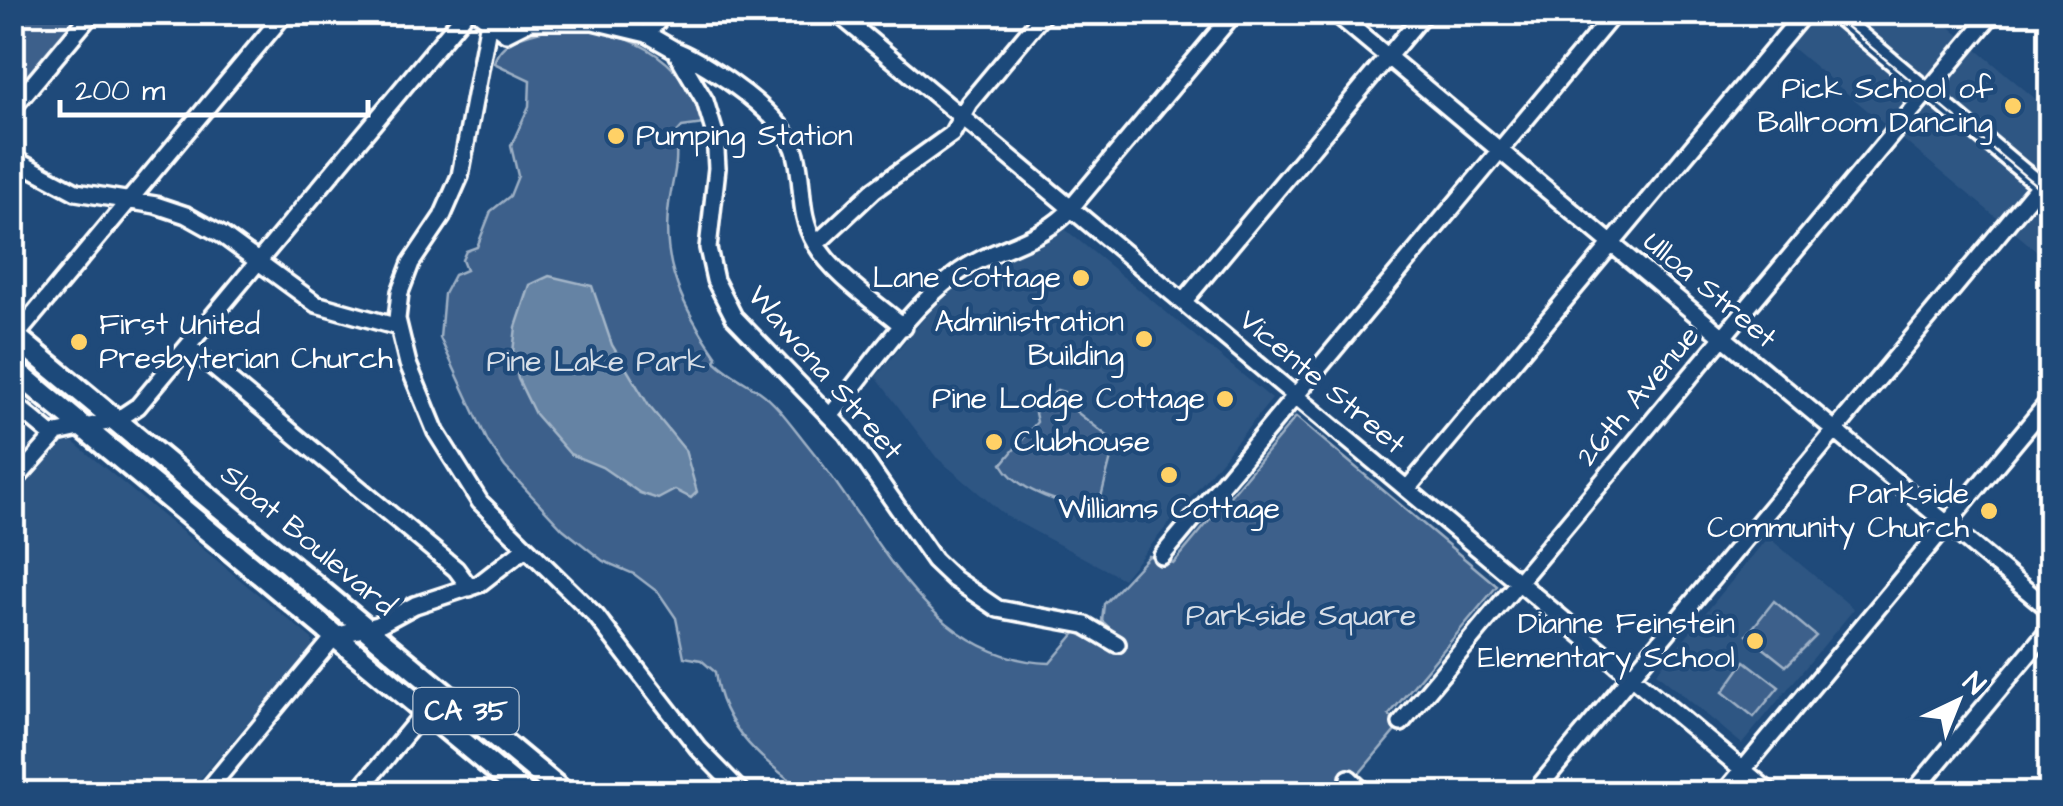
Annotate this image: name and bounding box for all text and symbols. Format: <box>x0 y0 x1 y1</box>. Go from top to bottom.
scale bar <box>60 55 368 117</box>
place label: Pick School of Ballroom Dancing <box>1758 68 1993 145</box>
text: 200 m <box>75 70 166 112</box>
marker: Pick School of Ballroom Dancing <box>2002 95 2024 117</box>
place label: Pumping Station <box>636 115 853 158</box>
marker: Pumping Station <box>605 125 627 147</box>
street label: Ulloa Street <box>1634 222 1786 358</box>
place label: Lane Cottage <box>872 257 1061 300</box>
marker: Lane Cottage <box>1070 267 1092 289</box>
street label: Wawona Street <box>737 276 913 470</box>
street label: Vicente Street <box>1229 300 1415 464</box>
place label: Administration Building <box>934 301 1124 378</box>
place label: First United Presbyterian Church <box>99 304 393 381</box>
street label: 26th Avenue <box>1566 316 1710 476</box>
marker: Administration Building <box>1133 328 1155 350</box>
marker: First United Presbyterian Church <box>68 331 90 353</box>
park label: Pine Lake Park <box>487 341 706 383</box>
place label: Pine Lodge Cottage <box>932 378 1205 421</box>
marker: Pine Lodge Cottage <box>1214 388 1236 410</box>
place label: Clubhouse <box>1014 421 1150 463</box>
marker: Clubhouse <box>983 431 1005 453</box>
street label: Sloat Boulevard <box>211 454 405 626</box>
marker: Williams Cottage <box>1158 464 1180 486</box>
place label: Parkside Community Church <box>1707 473 1969 550</box>
place label: Williams Cottage <box>1058 488 1280 531</box>
marker: Parkside Community Church <box>1978 500 2000 522</box>
park label: Parkside Square <box>1186 595 1416 637</box>
place label: Dianne Feinstein Elementary School <box>1478 603 1735 680</box>
marker: Dianne Feinstein Elementary School <box>1744 630 1766 652</box>
north arrow <box>1908 651 2008 751</box>
text: N <box>1954 664 1994 704</box>
road number: CA 35 <box>414 688 518 734</box>

